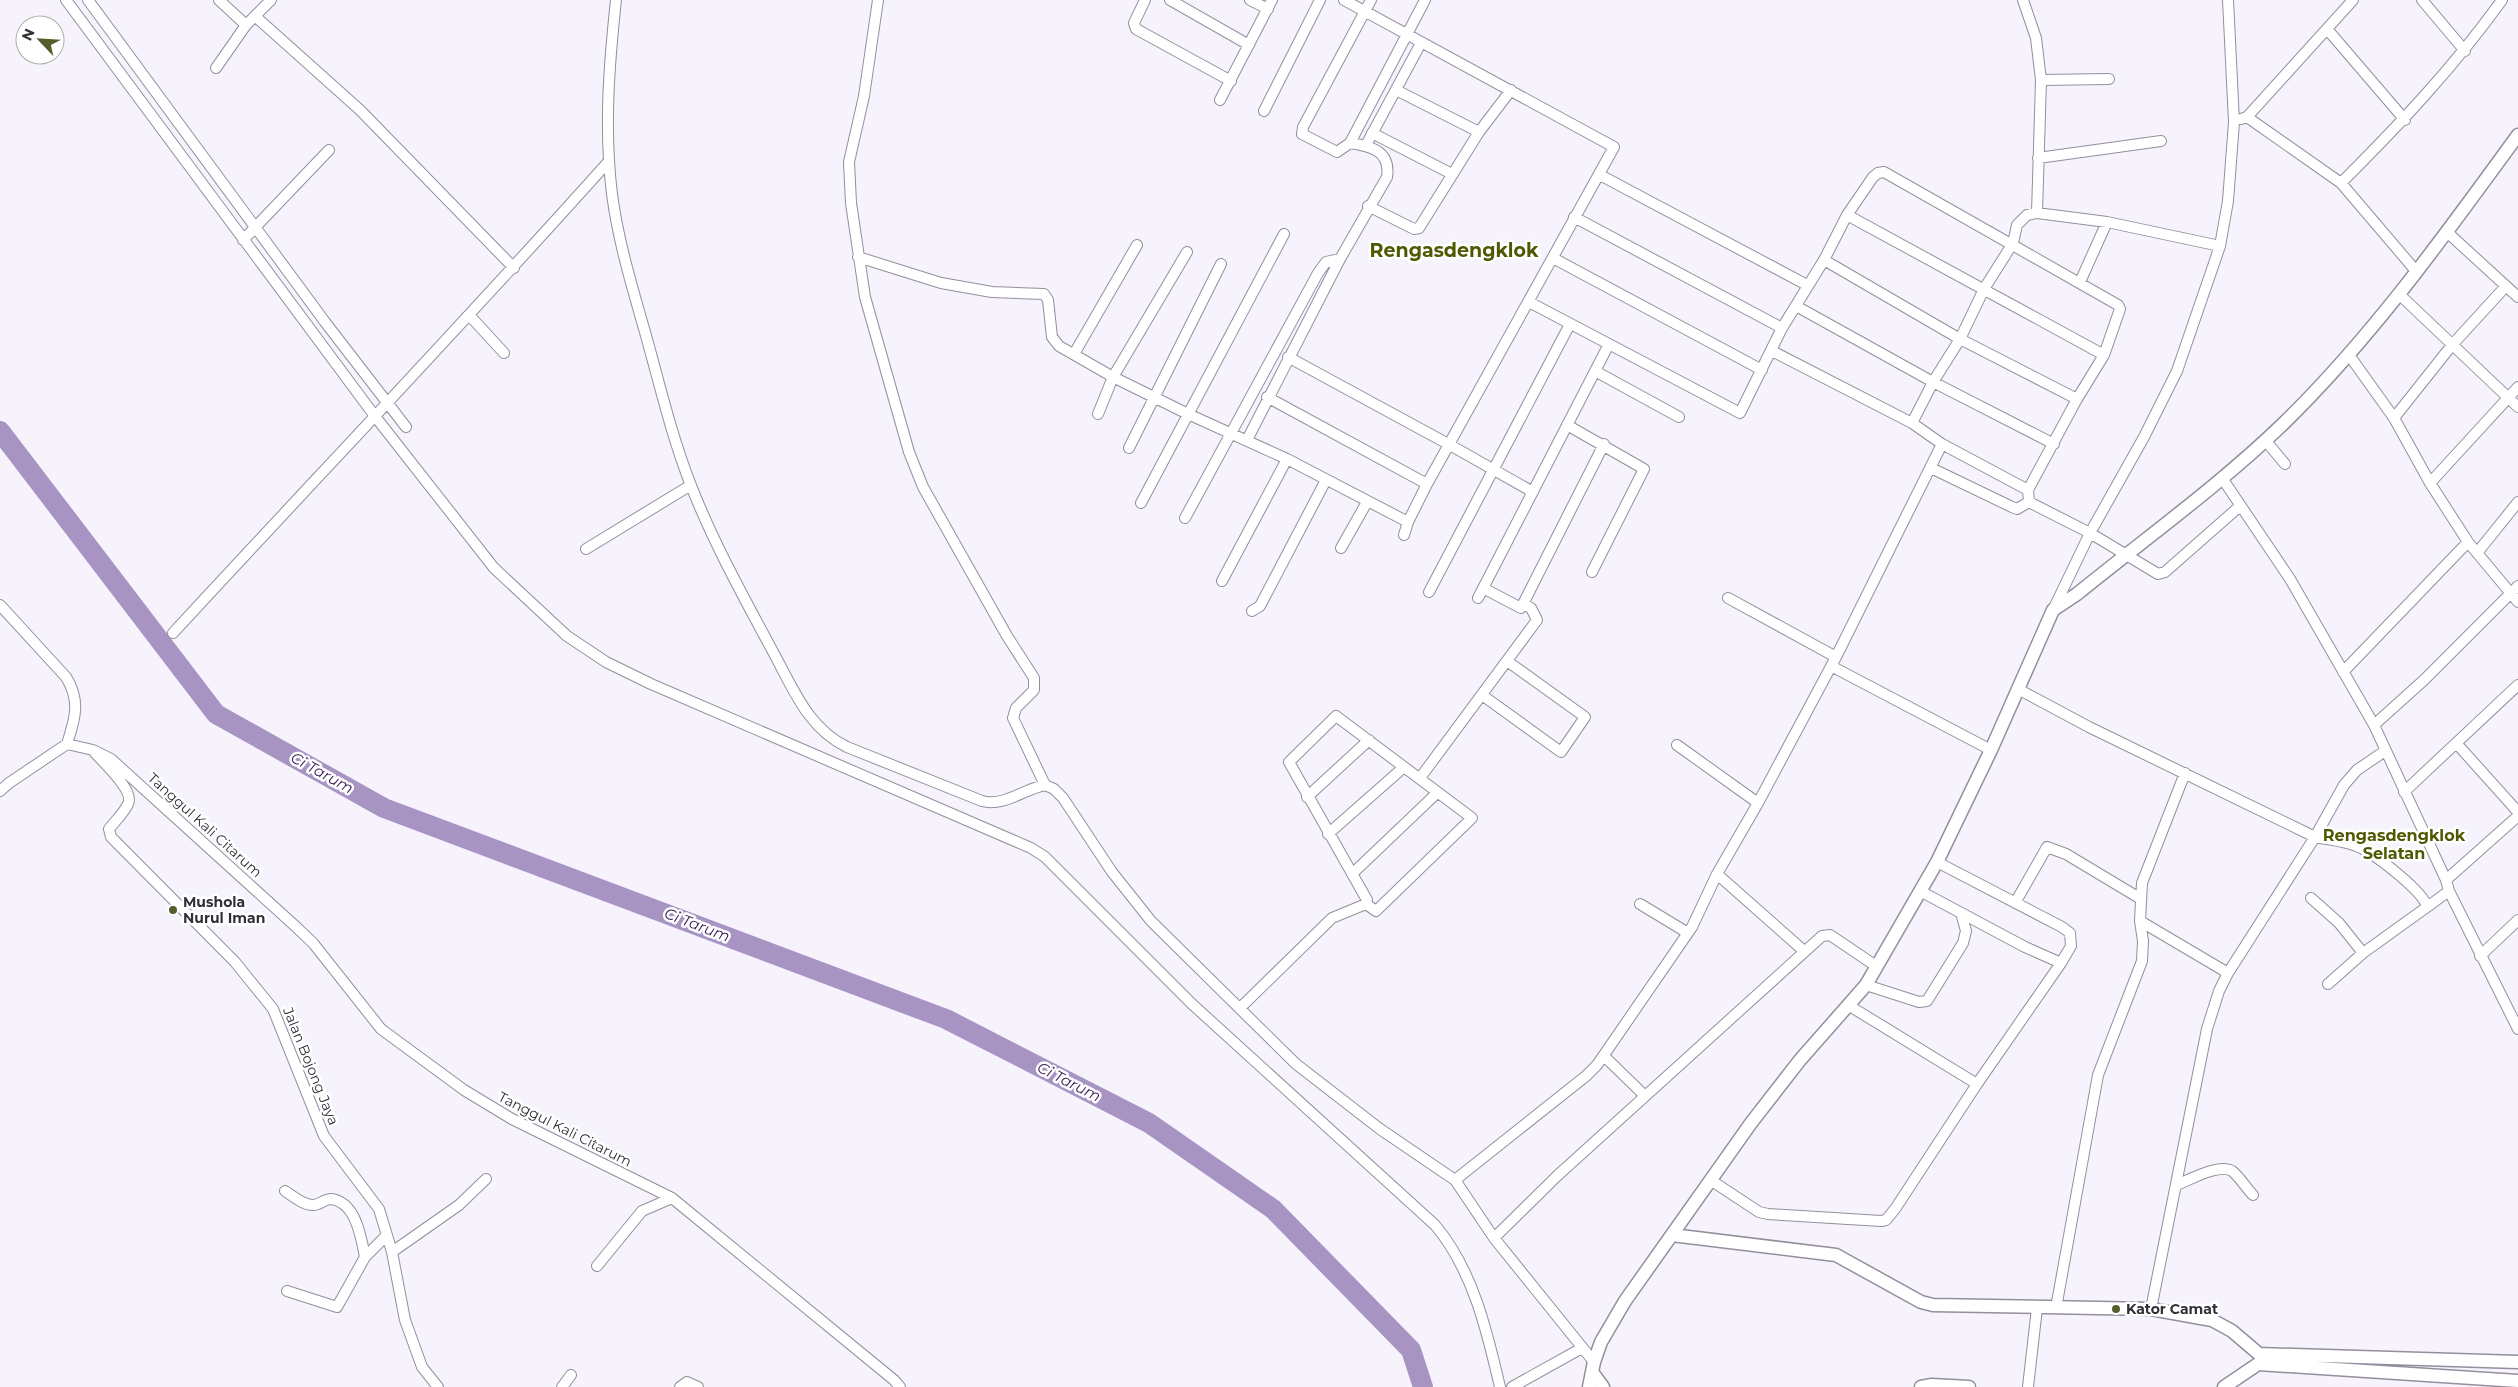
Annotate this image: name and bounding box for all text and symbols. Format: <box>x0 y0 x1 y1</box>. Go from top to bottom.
north arrow <box>15 15 65 65</box>
text: N <box>18 26 39 43</box>
district label: Rengasdengklok <box>1370 239 1539 262</box>
water label: Ci Tarum <box>288 748 357 798</box>
street label: Tanggul Kali Citarum <box>144 769 266 881</box>
district label: Rengasdengklok Selatan <box>2323 826 2466 863</box>
place label: Mushola Nurul Iman <box>183 893 265 927</box>
water label: Ci Tarum <box>662 903 733 946</box>
marker: Mushola Nurul Iman <box>167 904 179 916</box>
street label: Jalan Bojong Jaya <box>279 1003 343 1128</box>
water label: Ci Tarum <box>1034 1057 1104 1106</box>
street label: Tanggul Kali Citarum <box>495 1087 635 1171</box>
place label: Kator Camat <box>2126 1300 2218 1318</box>
marker: Kator Camat <box>2110 1303 2122 1315</box>

